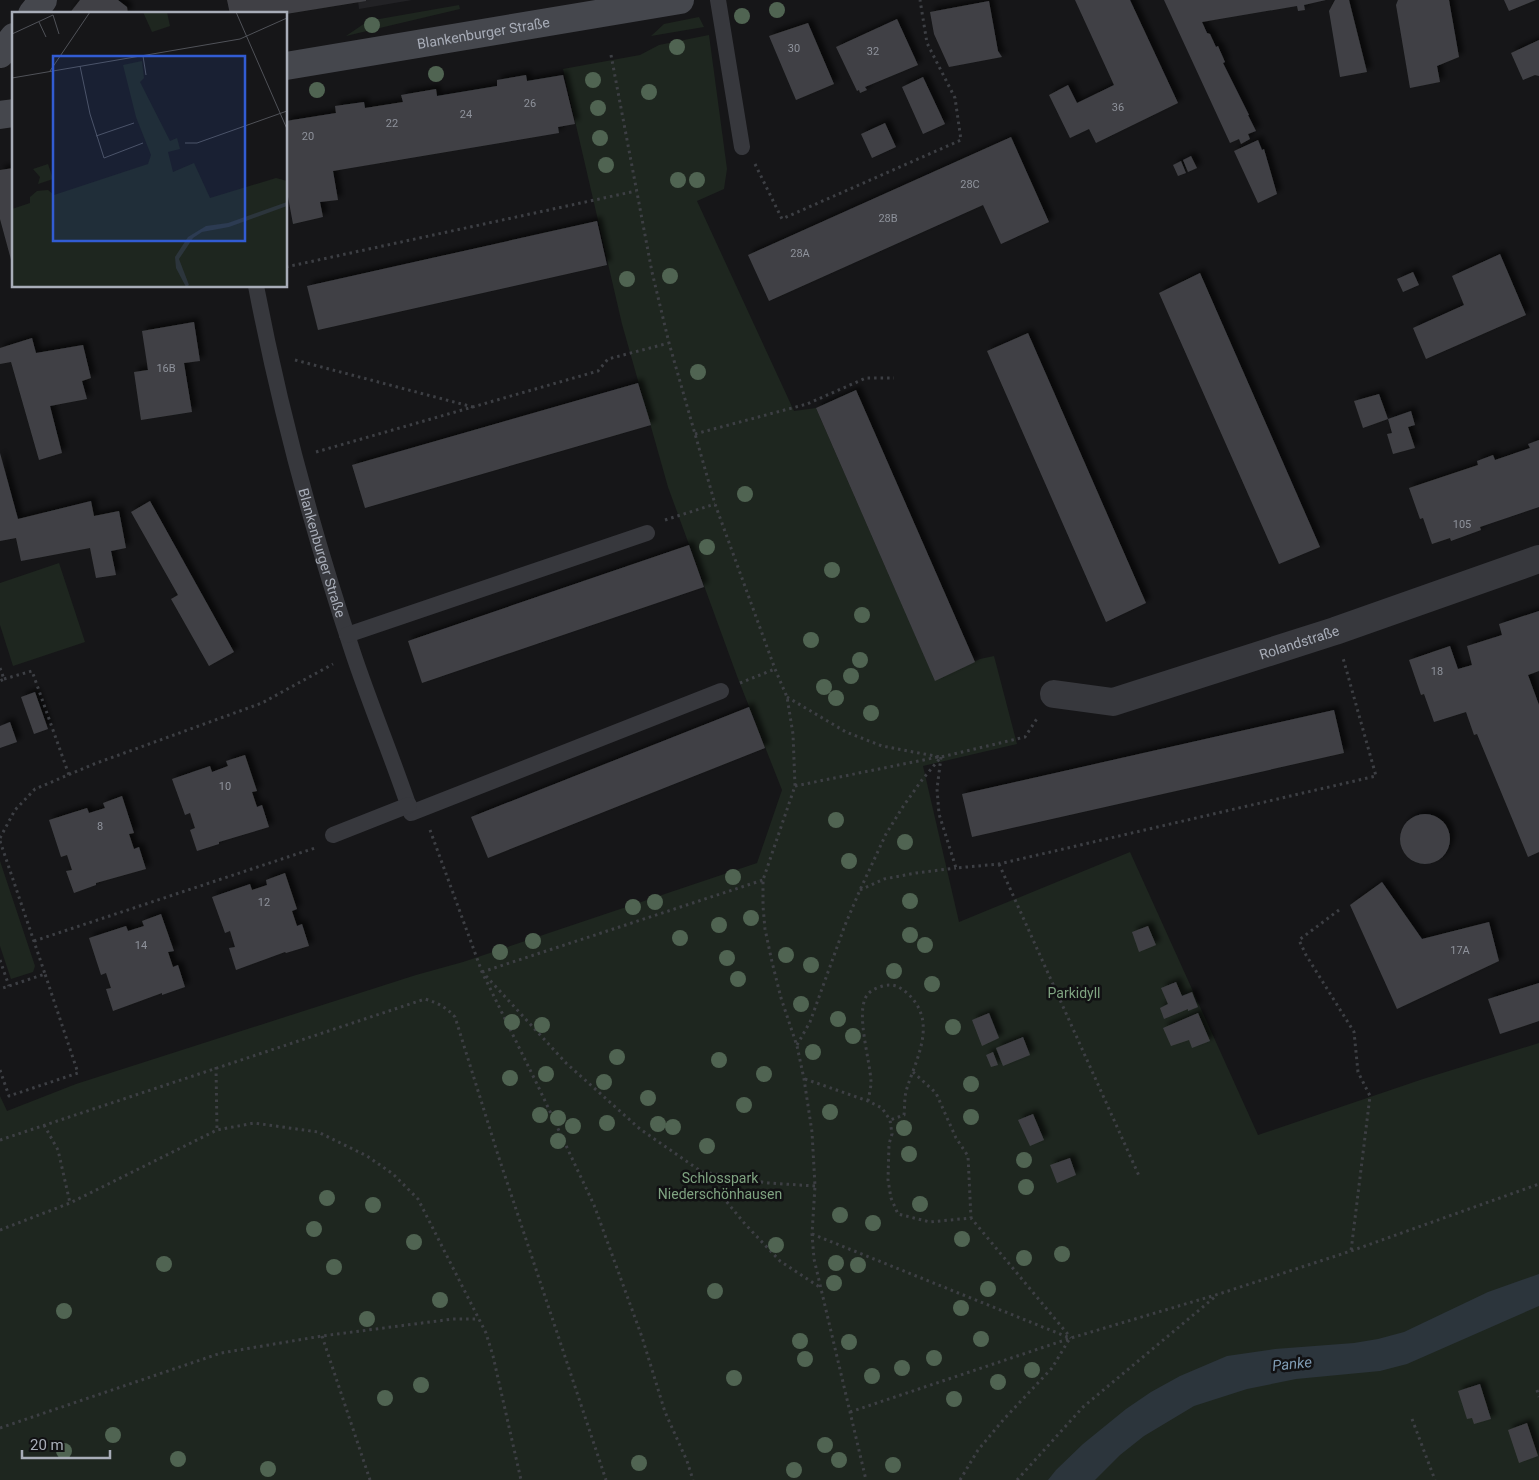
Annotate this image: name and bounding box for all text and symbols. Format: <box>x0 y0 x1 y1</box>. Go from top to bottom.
inset map <box>12 12 288 288</box>
street label: Blankenburger Straße <box>416 14 551 52</box>
house number: 30 <box>788 42 800 55</box>
house number: 32 <box>867 45 879 58</box>
house number: 26 <box>524 97 536 110</box>
house number: 36 <box>1112 101 1124 114</box>
house number: 24 <box>460 108 472 121</box>
house number: 22 <box>386 117 398 130</box>
house number: 20 <box>302 130 314 143</box>
house number: 28C <box>960 178 980 191</box>
house number: 28B <box>878 212 898 225</box>
house number: 28A <box>790 247 811 260</box>
house number: 16B <box>156 362 176 375</box>
street label: Blankenburger Straße <box>295 486 349 620</box>
house number: 105 <box>1453 518 1471 531</box>
street label: Rolandstraße <box>1257 622 1341 663</box>
house number: 18 <box>1431 665 1443 678</box>
house number: 10 <box>219 780 231 793</box>
house number: 8 <box>97 820 103 833</box>
house number: 12 <box>258 896 270 909</box>
house number: 14 <box>135 939 147 952</box>
house number: 17A <box>1450 944 1471 957</box>
park label: Parkidyll <box>1048 985 1100 1001</box>
park label: Schlosspark Niederschönhausen <box>658 1170 782 1202</box>
water label: Panke <box>1271 1353 1313 1375</box>
scale bar <box>22 1428 110 1460</box>
text: 20 m <box>30 1436 64 1454</box>

